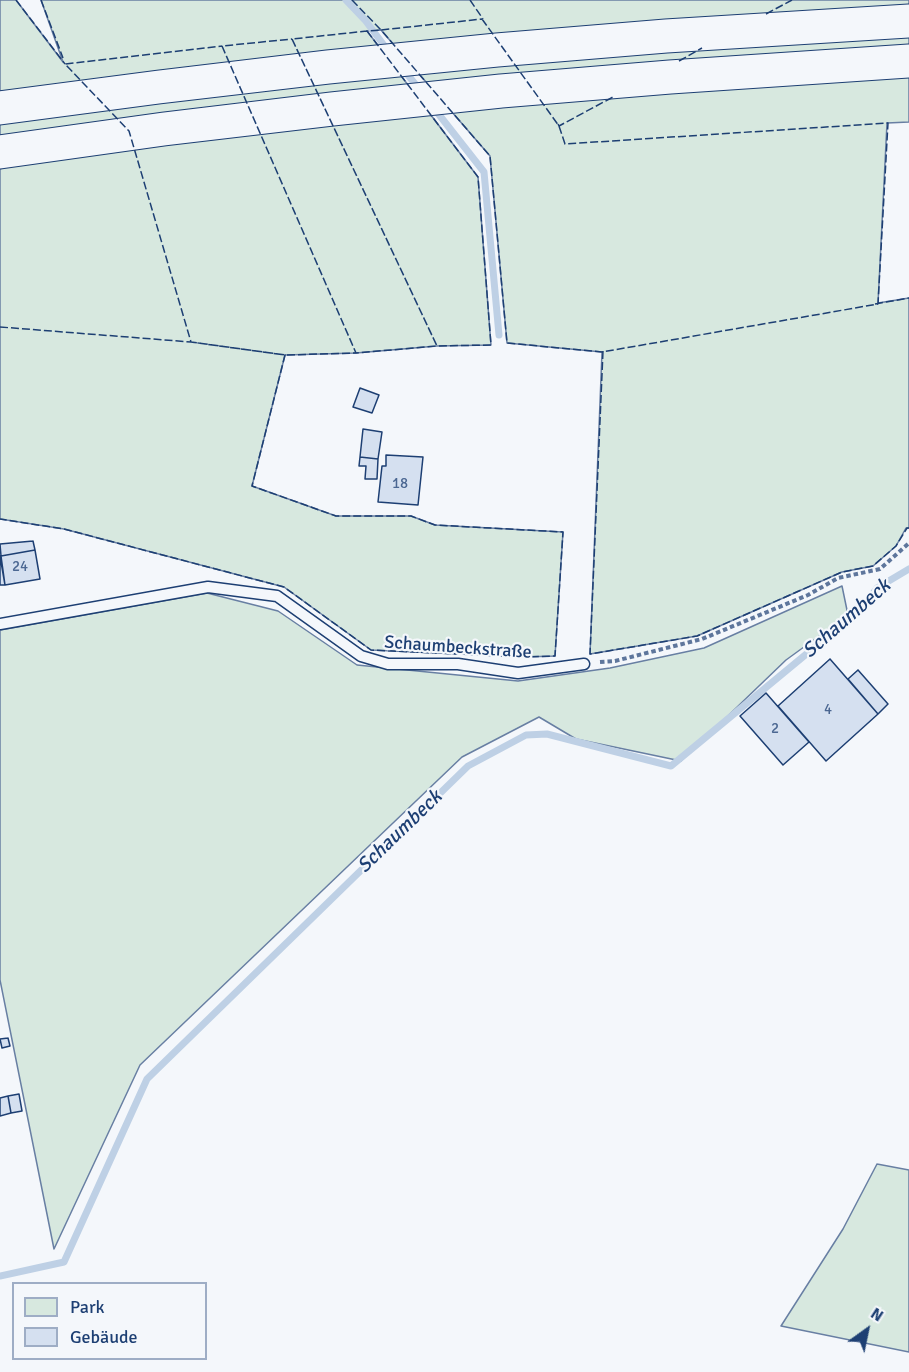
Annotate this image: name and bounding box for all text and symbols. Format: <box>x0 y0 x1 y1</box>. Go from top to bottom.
house number: 18 <box>392 475 408 493</box>
house number: 24 <box>12 558 28 576</box>
water label: Schaumbeck <box>798 574 896 664</box>
street label: Schaumbeckstraße <box>384 632 532 664</box>
house number: 4 <box>824 701 832 719</box>
house number: 2 <box>771 720 779 738</box>
water label: Schaumbeck <box>353 786 447 878</box>
legend <box>12 1282 207 1360</box>
text: Park <box>70 1296 105 1318</box>
north arrow <box>837 1300 897 1360</box>
text: N <box>867 1303 887 1326</box>
text: Gebäude <box>70 1326 138 1348</box>

